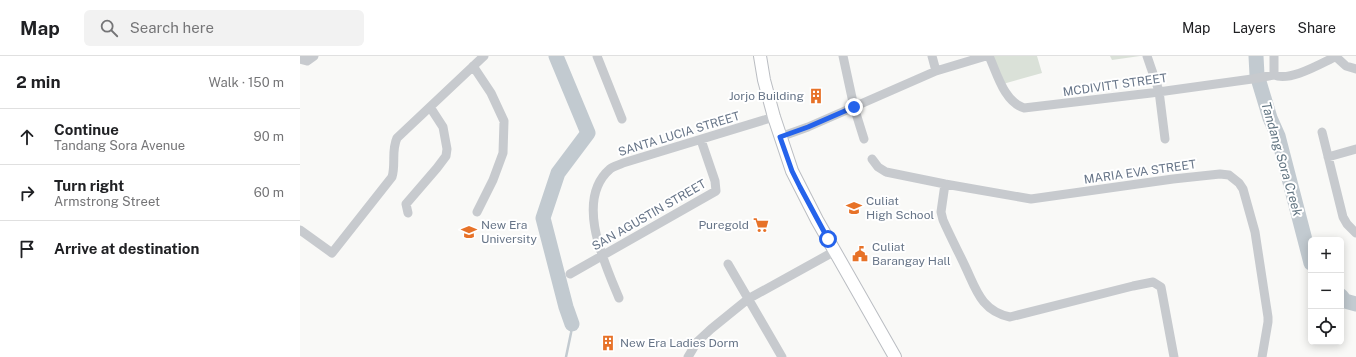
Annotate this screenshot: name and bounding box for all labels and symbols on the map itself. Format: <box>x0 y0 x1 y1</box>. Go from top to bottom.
street label: MCDIVITT STREET <box>1062 71 1168 99</box>
building icon: Jorjo Building <box>807 87 825 105</box>
place label: Jorjo Building <box>729 89 804 103</box>
route end <box>845 98 863 116</box>
water label: Tandang Sora Creek <box>1258 100 1306 218</box>
street label: SANTA LUCIA STREET <box>616 109 742 159</box>
street label: MARIA EVA STREET <box>1083 157 1197 187</box>
street label: SAN AGUSTIN STREET <box>589 177 709 253</box>
place label: Culiat High School <box>866 194 934 222</box>
school or university icon: Culiat High School <box>845 199 863 217</box>
supermarket icon: Puregold <box>752 216 770 234</box>
place label: New Era University <box>481 218 537 246</box>
place label: Puregold <box>698 218 749 232</box>
school or university icon: New Era University <box>460 223 478 241</box>
route start <box>819 230 837 248</box>
place label: Culiat Barangay Hall <box>872 240 951 268</box>
public building icon: Culiat Barangay Hall <box>851 245 869 263</box>
building icon: New Era Ladies Dorm <box>599 334 617 352</box>
place label: New Era Ladies Dorm <box>620 336 739 350</box>

